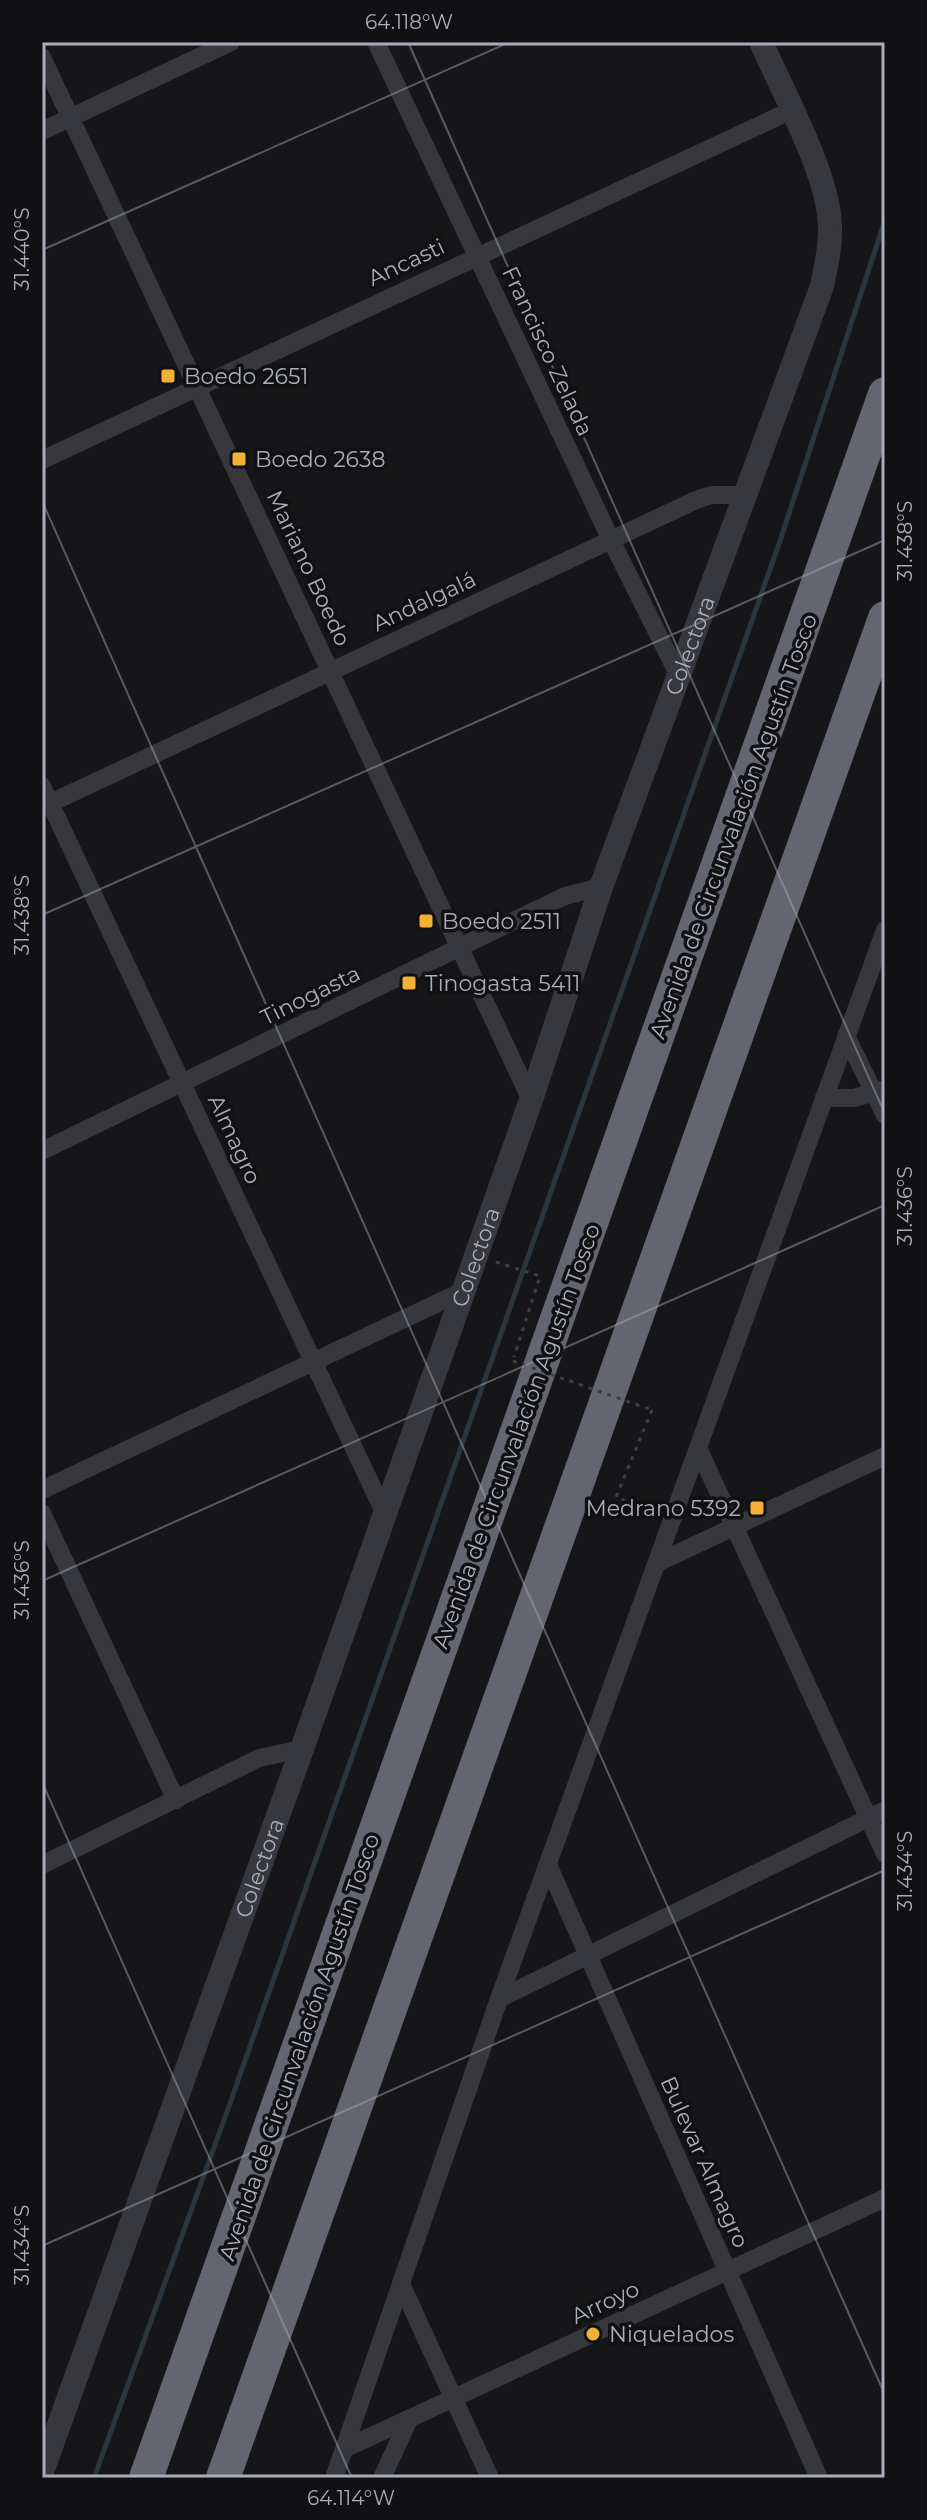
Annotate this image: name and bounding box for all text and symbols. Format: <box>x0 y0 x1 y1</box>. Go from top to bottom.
text: 64.118°W <box>365 10 453 34</box>
text: 31.440°S <box>10 207 34 291</box>
street label: Ancasti <box>364 233 449 292</box>
street label: Francisco Zelada <box>496 262 599 440</box>
place label: Boedo 2651 <box>184 363 308 390</box>
marker: Boedo 2651 <box>159 367 177 385</box>
place label: Boedo 2638 <box>255 446 385 473</box>
marker: Boedo 2638 <box>230 450 248 468</box>
street label: Mariano Boedo <box>261 486 356 650</box>
text: 31.438°S <box>893 501 917 581</box>
street label: Andalgalá <box>368 566 480 637</box>
street label: Colectora <box>660 592 721 699</box>
street label: Avenida de Circunvalación Agustín Tosco <box>644 610 823 1042</box>
text: 31.438°S <box>10 875 34 955</box>
place label: Boedo 2511 <box>442 908 561 935</box>
marker: Boedo 2511 <box>417 912 435 930</box>
street label: Tinogasta <box>256 960 364 1031</box>
place label: Tinogasta 5411 <box>425 970 581 997</box>
marker: Tinogasta 5411 <box>400 974 418 992</box>
street label: Almagro <box>202 1090 267 1188</box>
text: 31.436°S <box>893 1166 917 1246</box>
street label: Colectora <box>446 1204 506 1311</box>
street label: Avenida de Circunvalación Agustín Tosco <box>427 1220 606 1652</box>
place label: Medrano 5392 <box>586 1495 741 1522</box>
marker: Medrano 5392 <box>748 1499 766 1517</box>
text: 31.436°S <box>10 1540 34 1620</box>
street label: Colectora <box>229 1815 290 1922</box>
street label: Avenida de Circunvalación Agustín Tosco <box>213 1830 385 2264</box>
text: 31.434°S <box>893 1831 917 1911</box>
street label: Bulevar Almagro <box>655 2072 754 2252</box>
text: 31.434°S <box>10 2205 34 2285</box>
street label: Arroyo <box>567 2275 643 2330</box>
place label: Niquelados <box>609 2321 734 2348</box>
marker: Niquelados <box>584 2325 602 2343</box>
text: 64.114°W <box>307 2486 395 2510</box>

